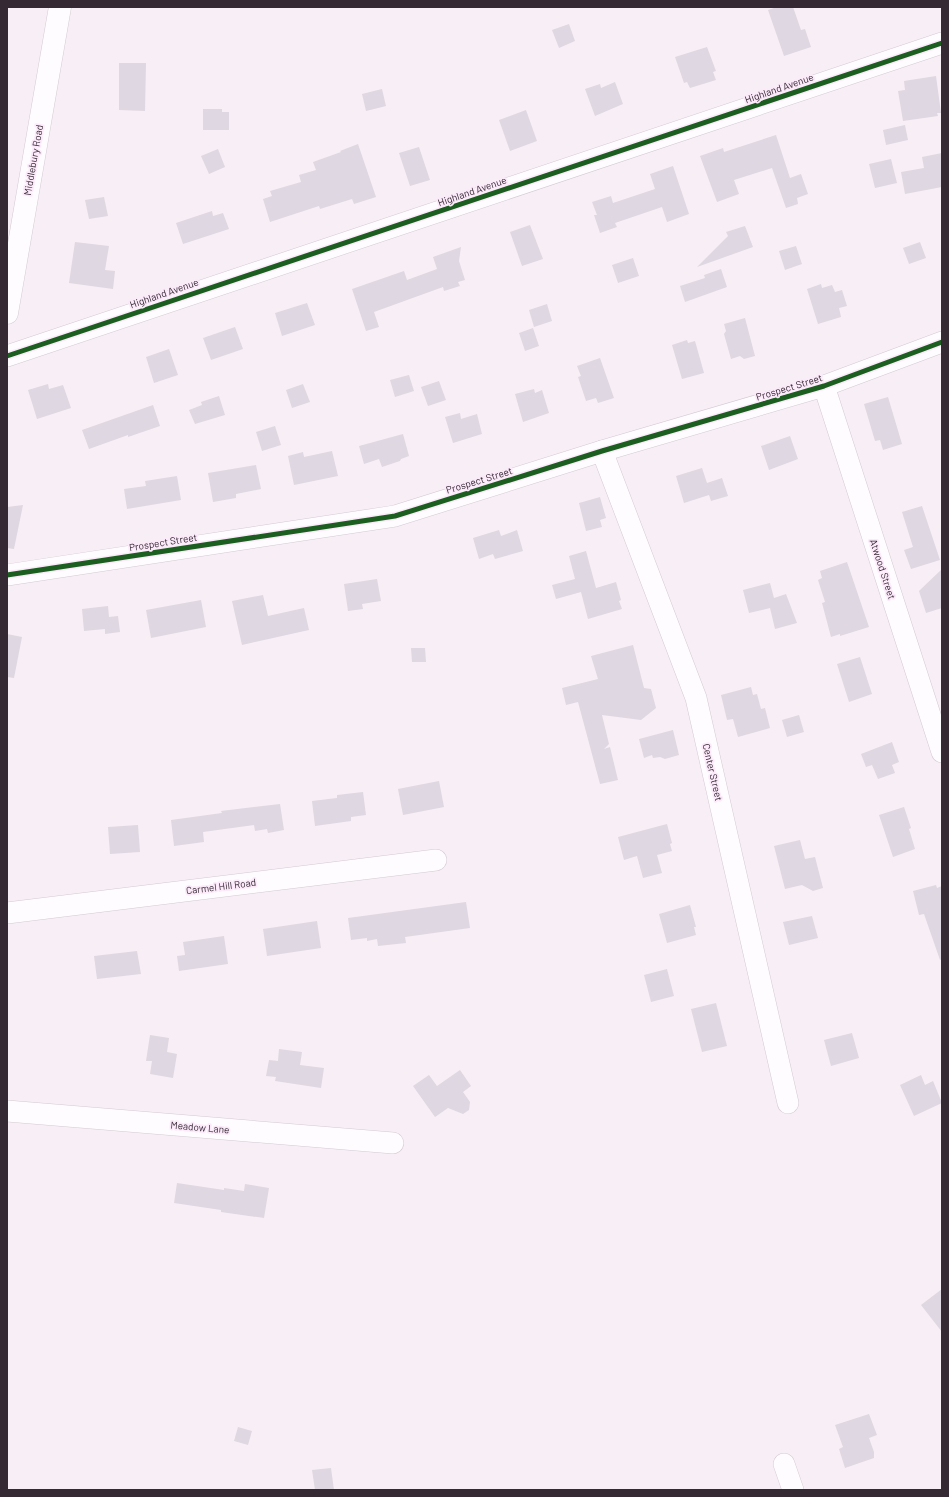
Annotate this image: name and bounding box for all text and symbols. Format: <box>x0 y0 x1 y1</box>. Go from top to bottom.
street label: Highland Avenue <box>743 71 815 105</box>
street label: Middlebury Road <box>21 124 45 196</box>
street label: Highland Avenue <box>436 174 508 208</box>
street label: Highland Avenue <box>128 276 200 310</box>
street label: Prospect Street <box>754 371 824 403</box>
street label: Prospect Street <box>444 464 514 496</box>
street label: Prospect Street <box>128 531 198 553</box>
street label: Atwood Street <box>868 538 898 601</box>
street label: Center Street <box>701 742 726 802</box>
street label: Carmel Hill Road <box>185 876 257 896</box>
street label: Meadow Lane <box>170 1118 230 1136</box>

